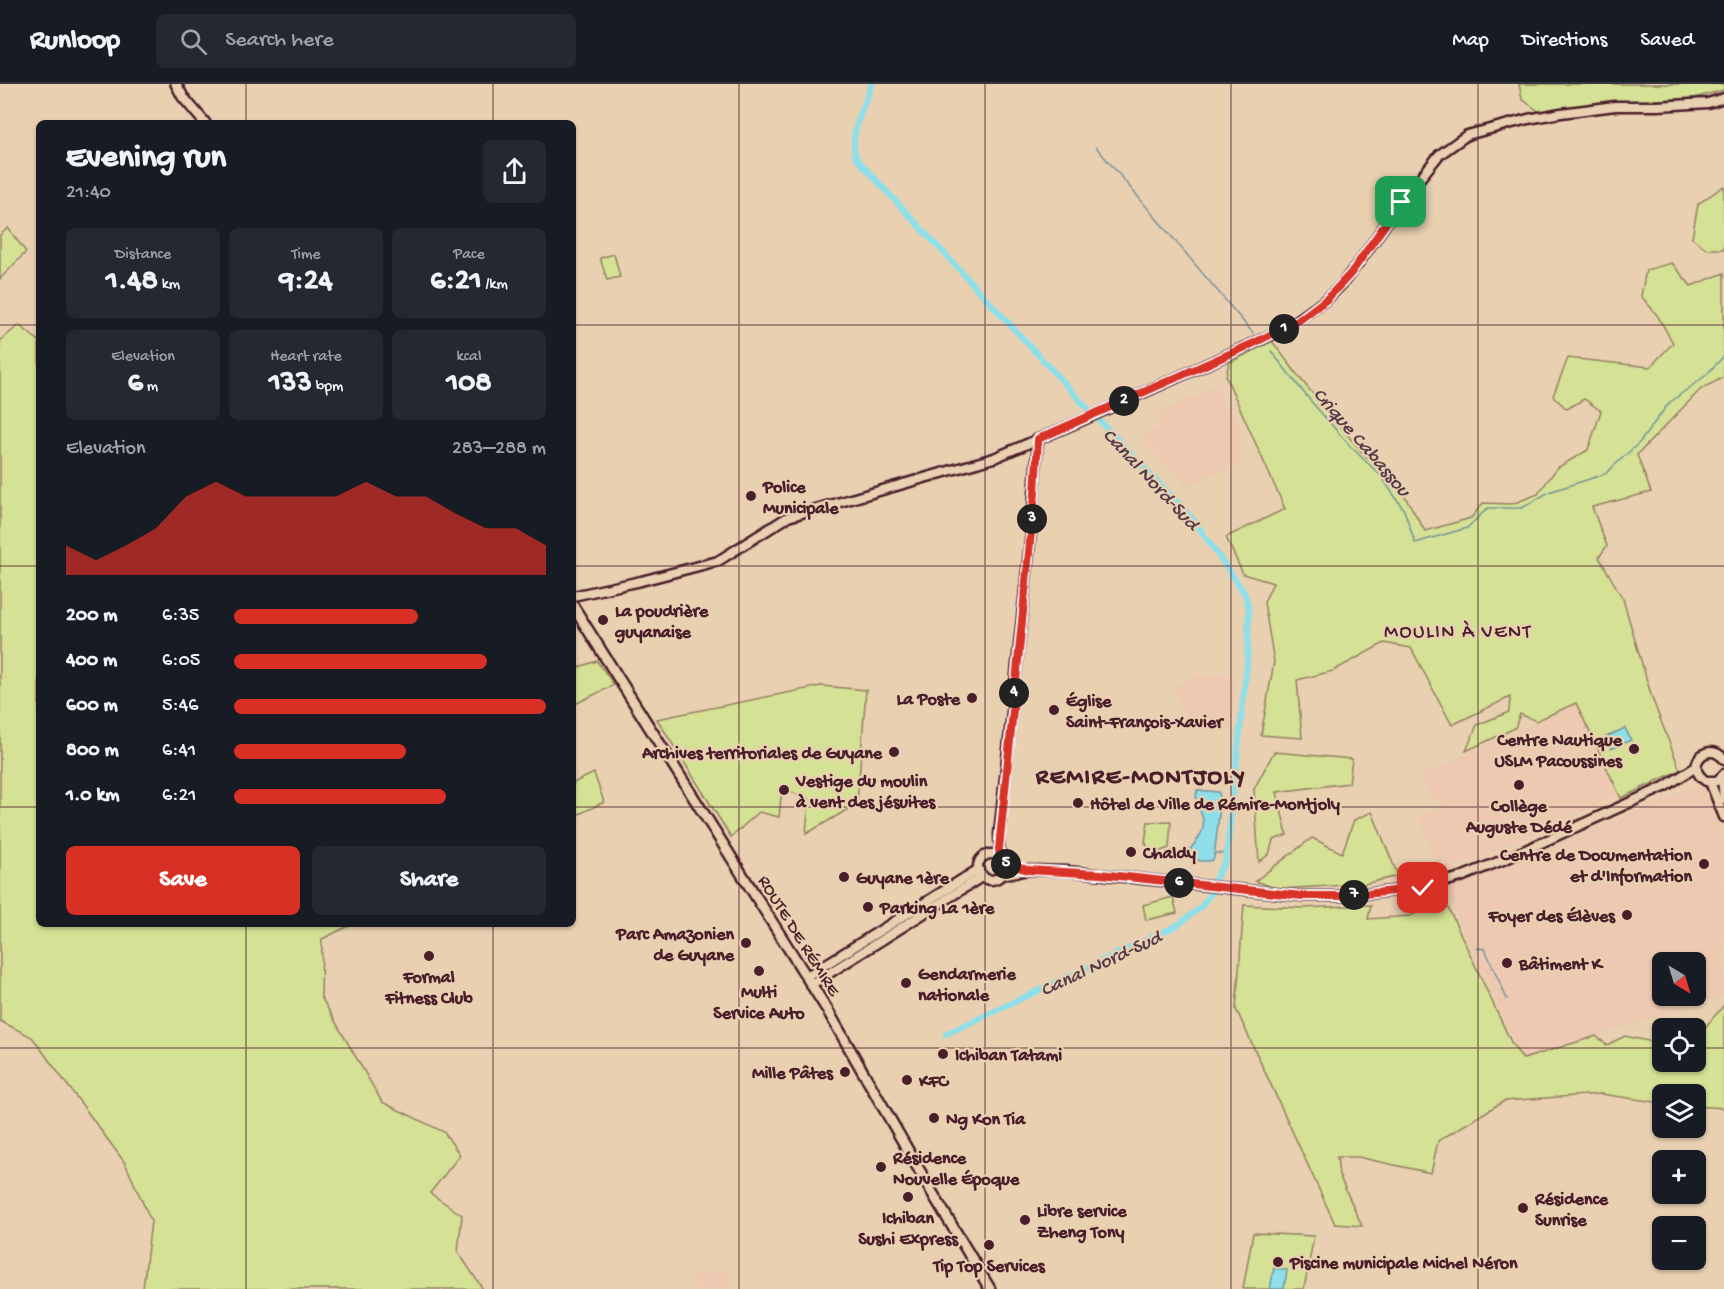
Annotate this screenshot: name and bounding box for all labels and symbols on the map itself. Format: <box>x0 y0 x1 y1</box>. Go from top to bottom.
pin <box>1375 176 1426 227</box>
pin: 1 <box>1269 314 1299 344</box>
water label: Crique Cabassou <box>1307 384 1415 504</box>
pin: 2 <box>1109 386 1139 416</box>
water label: Canal Nord-Sud <box>1096 425 1204 538</box>
place label: Police Municipale <box>762 478 839 520</box>
marker: Police Municipale <box>744 489 758 503</box>
pin: 3 <box>1017 504 1047 534</box>
place label: La poudrière guyanaise <box>614 602 709 644</box>
marker: La poudrière guyanaise <box>596 613 610 627</box>
district label: MOULIN À VENT <box>1384 620 1532 645</box>
pin: 4 <box>999 678 1029 708</box>
place label: La Poste <box>897 690 961 711</box>
marker: La Poste <box>965 691 979 705</box>
place label: Église Saint-François-Xavier <box>1066 691 1225 734</box>
marker: Église Saint-François-Xavier <box>1047 703 1061 717</box>
place label: Centre Nautique USLM Pacoussines <box>1494 731 1623 773</box>
marker: Centre Nautique USLM Pacoussines <box>1627 742 1641 756</box>
place label: Archives territoriales de Guyane <box>641 744 883 765</box>
marker: Archives territoriales de Guyane <box>887 745 901 759</box>
district label: REMIRE-MONTJOLY <box>1035 764 1246 793</box>
place label: Vestige du moulin à vent des jésuites <box>795 772 937 814</box>
marker: Collège Auguste Dédé <box>1512 778 1526 792</box>
marker: Vestige du moulin à vent des jésuites <box>777 783 791 797</box>
place label: Hôtel de Ville de Rémire-Montjoly <box>1090 795 1340 816</box>
marker: Hôtel de Ville de Rémire-Montjoly <box>1071 796 1085 810</box>
place label: Collège Auguste Dédé <box>1465 797 1573 839</box>
place label: Chaldy <box>1142 844 1196 865</box>
marker: Chaldy <box>1124 845 1138 859</box>
place label: Centre de Documentation et d'Information <box>1499 846 1692 888</box>
pin: 5 <box>991 849 1021 879</box>
marker: Centre de Documentation et d'Information <box>1697 857 1711 871</box>
pin <box>1397 862 1448 913</box>
pin: 6 <box>1164 868 1194 898</box>
place label: Guyane 1ère <box>856 869 950 890</box>
marker: Guyane 1ère <box>837 870 851 884</box>
street label: ROUTE DE RÉMIRE <box>752 872 844 1001</box>
pin: 7 <box>1339 880 1369 910</box>
place label: Parking La 1ère <box>879 899 995 920</box>
marker: Parking La 1ère <box>861 900 875 914</box>
place label: Foyer des Élèves <box>1488 906 1616 928</box>
marker: Foyer des Élèves <box>1620 908 1634 922</box>
place label: Parc Amazonien de Guyane <box>615 925 735 967</box>
water label: Canal Nord-Sud <box>1037 926 1168 1003</box>
marker: Parc Amazonien de Guyane <box>739 936 753 950</box>
marker: Formal Fitness Club <box>422 949 436 963</box>
north arrow <box>1652 952 1706 1006</box>
place label: Bâtiment K <box>1518 955 1604 976</box>
marker: Bâtiment K <box>1500 956 1514 970</box>
marker: Multi Service Auto <box>752 964 766 978</box>
place label: Gendarmerie nationale <box>918 965 1016 1007</box>
place label: Formal Fitness Club <box>384 968 473 1010</box>
marker: Gendarmerie nationale <box>899 976 913 990</box>
place label: Multi Service Auto <box>713 983 805 1025</box>
place label: Ichiban Tatami <box>955 1046 1062 1067</box>
marker: Ichiban Tatami <box>936 1047 950 1061</box>
place label: Mille Pâtes <box>752 1064 834 1085</box>
marker: Mille Pâtes <box>838 1065 852 1079</box>
place label: KFC <box>918 1072 950 1093</box>
marker: KFC <box>900 1073 914 1087</box>
place label: Ng Kon Tia <box>946 1110 1026 1131</box>
marker: Ng Kon Tia <box>927 1111 941 1125</box>
place label: Résidence Nouvelle Époque <box>892 1149 1020 1191</box>
marker: Résidence Nouvelle Époque <box>874 1160 888 1174</box>
marker: Ichiban Sushi Express <box>901 1190 915 1204</box>
place label: Résidence Sunrise <box>1534 1190 1609 1232</box>
marker: Résidence Sunrise <box>1516 1201 1530 1215</box>
place label: Libre service Zheng Tony <box>1037 1202 1127 1244</box>
place label: Ichiban Sushi Express <box>858 1209 959 1251</box>
marker: Libre service Zheng Tony <box>1018 1213 1032 1227</box>
marker: Tip Top Services <box>982 1238 996 1252</box>
place label: Piscine municipale Michel Néron <box>1289 1254 1518 1275</box>
marker: Piscine municipale Michel Néron <box>1271 1255 1285 1269</box>
place label: Tip Top Services <box>931 1257 1046 1278</box>

